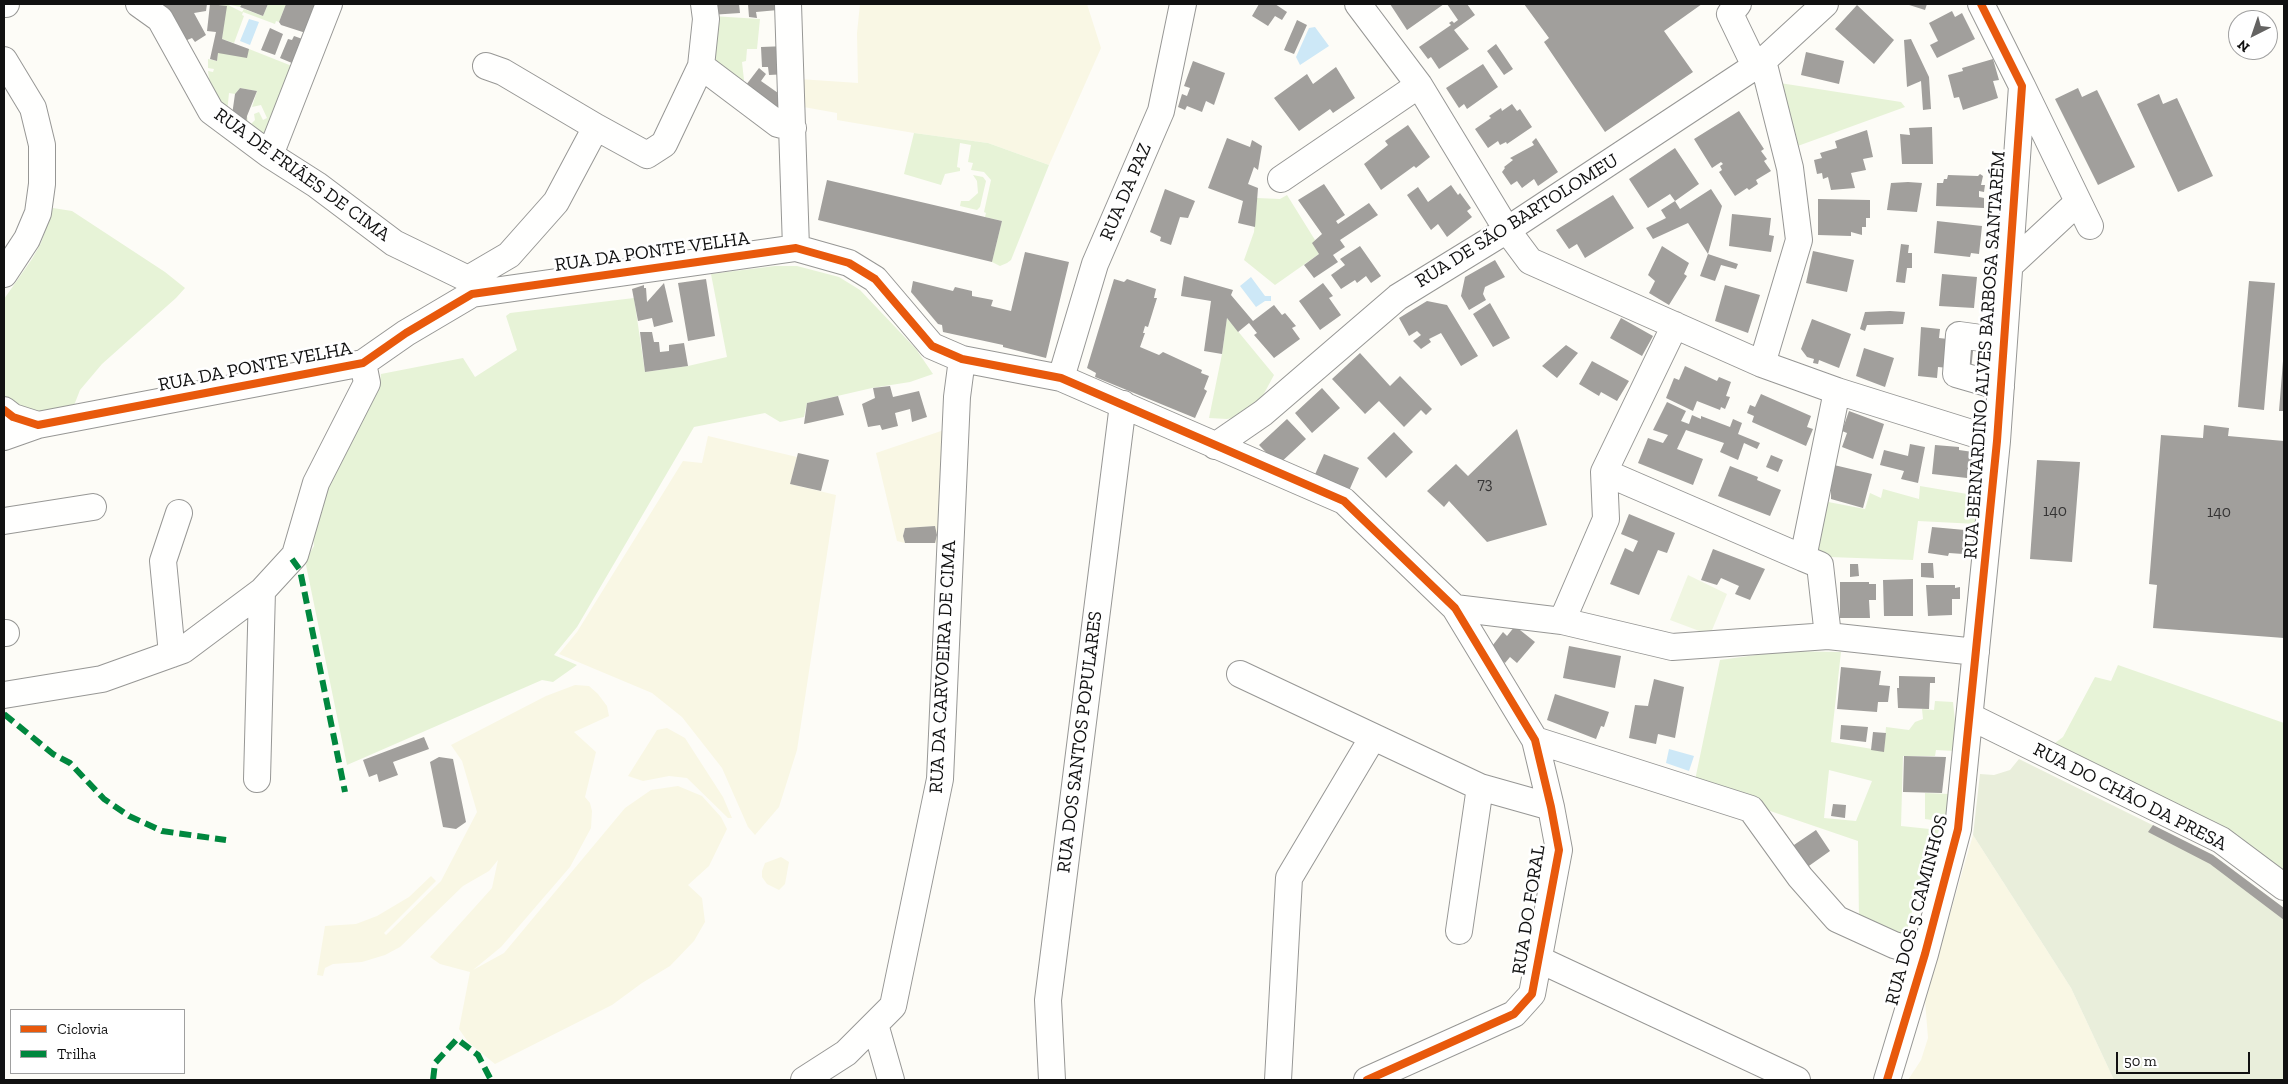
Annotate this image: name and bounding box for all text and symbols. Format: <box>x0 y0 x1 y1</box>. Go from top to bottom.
north arrow <box>2228 10 2278 60</box>
text: N <box>2234 36 2253 56</box>
street label: RUA DE FRIÃES DE CIMA <box>210 103 394 247</box>
street label: RUA DA PAZ <box>1095 140 1157 244</box>
street label: RUA DE SÃO BARTOLOMEU <box>1411 149 1623 293</box>
street label: RUA BERNARDINO ALVES BARBOSA SANTARÉM <box>1959 150 2011 560</box>
street label: RUA DA PONTE VELHA <box>553 227 751 277</box>
street label: RUA DA PONTE VELHA <box>156 337 354 397</box>
house number: 73 <box>1477 474 1493 494</box>
house number: 140 <box>2043 501 2067 521</box>
house number: 140 <box>2207 502 2231 522</box>
street label: RUA DA CARVOEIRA DE CIMA <box>925 540 961 794</box>
street label: RUA DOS SANTOS POPULARES <box>1053 610 1107 874</box>
street label: RUA DO CHÃO DA PRESA <box>2029 738 2231 856</box>
street label: RUA DOS 5 CAMINHOS <box>1881 812 1953 1008</box>
street label: RUA DO FORAL <box>1507 843 1551 977</box>
legend <box>10 1009 185 1074</box>
text: Ciclovia <box>57 1020 108 1038</box>
scale bar <box>2118 1042 2252 1074</box>
text: Trilha <box>57 1045 96 1063</box>
text: 50 m <box>2124 1052 2157 1070</box>

